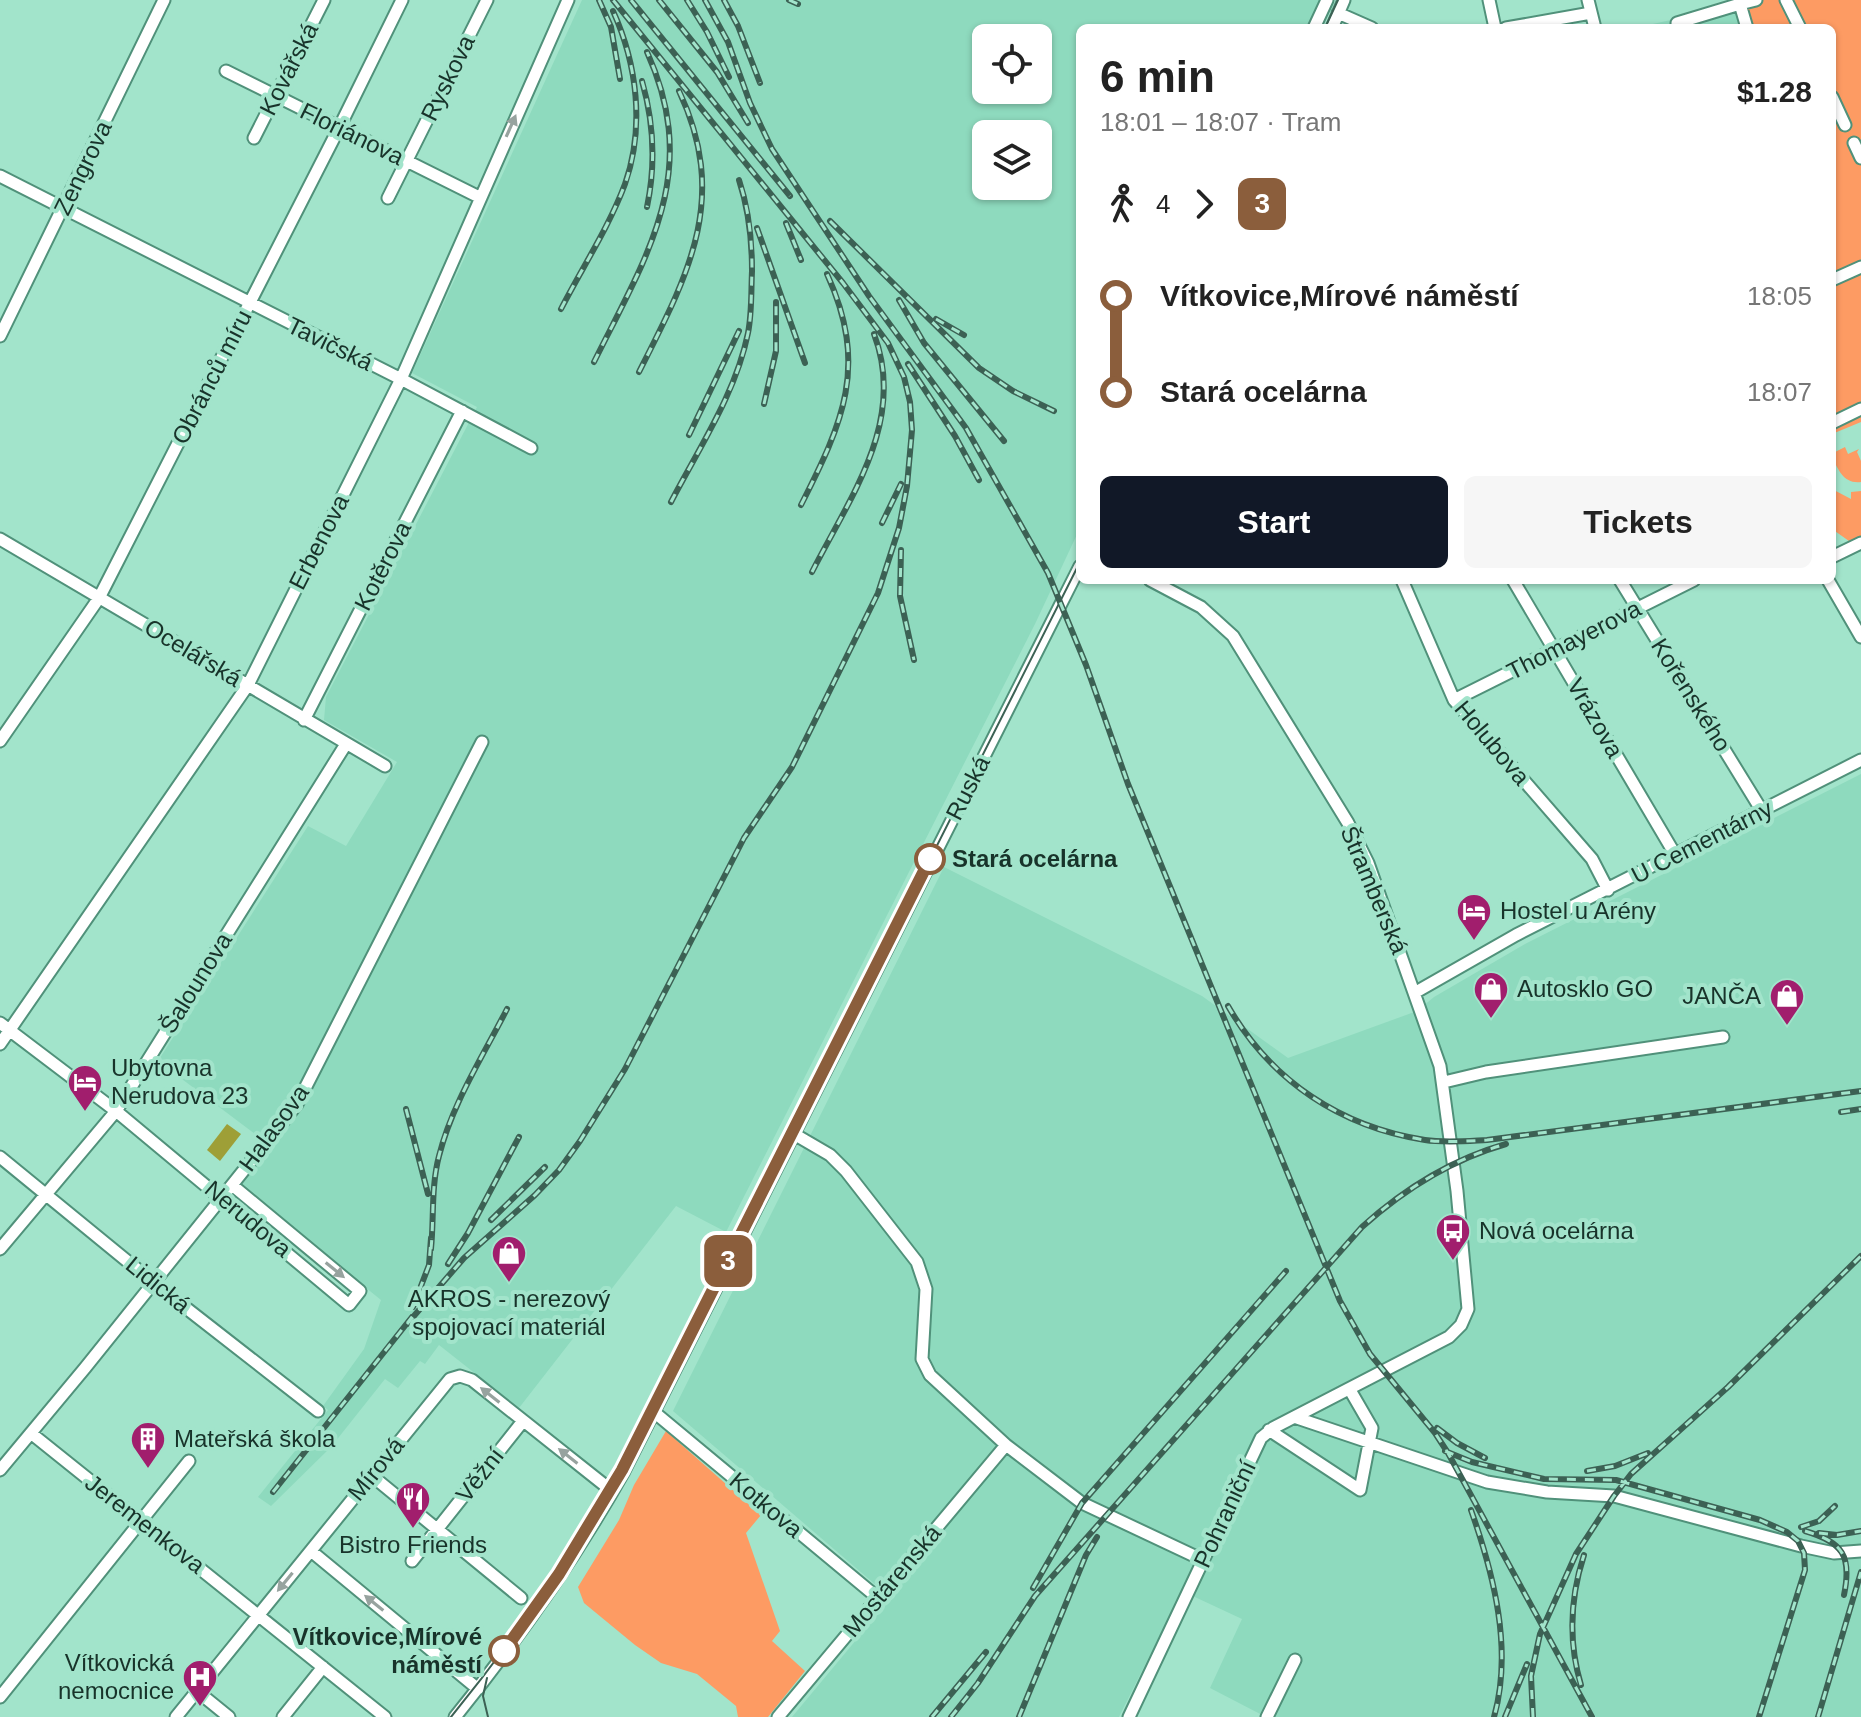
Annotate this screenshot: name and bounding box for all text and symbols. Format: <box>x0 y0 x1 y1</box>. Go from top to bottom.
street label: Kovářská <box>254 17 324 119</box>
map controls <box>972 24 1052 200</box>
button: locate <box>972 24 1052 104</box>
street label: Ryskova <box>415 30 480 125</box>
text: 6 min <box>1100 52 1215 101</box>
text: $1.28 <box>1737 75 1812 108</box>
street label: Floriánova <box>296 97 409 171</box>
text: 18:01 – 18:07 · Tram <box>1100 107 1341 137</box>
one-way arrow <box>505 114 518 138</box>
street label: Zengrova <box>48 116 117 219</box>
button: layers <box>972 120 1052 200</box>
icon: walk <box>1100 182 1144 226</box>
icon: forward <box>1182 182 1226 226</box>
text: 3 <box>1254 188 1270 219</box>
text: 4 <box>1156 189 1170 219</box>
text: Vítkovice,Mírové náměstí <box>1160 279 1518 312</box>
text: 18:05 <box>1747 281 1812 311</box>
street label: Obránců míru <box>166 305 257 448</box>
street label: Tavičská <box>283 311 378 376</box>
text: Stará ocelárna <box>1160 375 1367 408</box>
text: 18:07 <box>1747 377 1812 407</box>
button: Start <box>1100 476 1448 568</box>
button: Tickets <box>1464 476 1812 568</box>
street label: Erbenova <box>283 489 354 594</box>
street label: Kotěrova <box>349 516 417 615</box>
street label: Thomayerova <box>1502 594 1646 685</box>
street label: Ocelářská <box>140 613 247 692</box>
street label: Kořenského <box>1646 633 1737 756</box>
street label: Vrázova <box>1562 673 1629 763</box>
street label: Holubova <box>1449 695 1536 791</box>
street label: Ruská <box>940 751 995 824</box>
street label: U Cementárny <box>1627 794 1777 889</box>
street label: Štramberská <box>1335 822 1414 958</box>
marker: Stará ocelárna <box>915 844 945 874</box>
place label: Stará ocelárna <box>952 845 1118 872</box>
hotel icon: Hostel u Arény <box>1455 892 1493 942</box>
place label: Hostel u Arény <box>1500 897 1656 924</box>
street label: Šalounova <box>154 927 237 1038</box>
shop icon: Autosklo GO <box>1472 970 1510 1020</box>
place label: Autosklo GO <box>1517 975 1653 1002</box>
shop icon: JANČA <box>1768 977 1806 1027</box>
place label: JANČA <box>1682 982 1761 1009</box>
place label: Ubytovna Nerudova 23 <box>111 1054 248 1109</box>
hotel icon: Ubytovna Nerudova 23 <box>66 1063 104 1113</box>
street label: Halasova <box>233 1079 314 1176</box>
street label: Nerudova <box>200 1175 297 1263</box>
bus stop icon: Nová ocelárna <box>1434 1212 1472 1262</box>
place label: Nová ocelárna <box>1479 1217 1634 1244</box>
shop icon: AKROS - nerezový spojovací materiál <box>490 1234 528 1284</box>
line badge: 3 <box>702 1235 754 1287</box>
text: 3 <box>720 1245 736 1276</box>
street label: Lidická <box>121 1251 196 1319</box>
one-way arrow <box>325 1262 346 1279</box>
place label: AKROS - nerezový spojovací materiál <box>408 1285 610 1340</box>
one-way arrow <box>480 1387 500 1404</box>
building icon: Mateřská škola <box>129 1420 167 1470</box>
place label: Mateřská škola <box>174 1425 336 1452</box>
street label: Mírová <box>342 1431 410 1506</box>
street label: Věžní <box>450 1442 509 1507</box>
one-way arrow <box>558 1449 578 1465</box>
street label: Pohraniční <box>1188 1456 1261 1571</box>
street label: Kotkova <box>724 1466 809 1543</box>
street label: Jeremenkova <box>80 1469 211 1579</box>
restaurant icon: Bistro Friends <box>394 1480 432 1530</box>
street label: Mostárenská <box>837 1519 947 1642</box>
place label: Bistro Friends <box>339 1531 487 1558</box>
one-way arrow <box>276 1572 293 1593</box>
one-way arrow <box>365 1595 385 1612</box>
place label: Vítkovice,Mírové náměstí <box>293 1623 483 1678</box>
marker: Vítkovice,Mírové náměstí <box>489 1636 519 1666</box>
place label: Vítkovická nemocnice <box>58 1649 175 1704</box>
hospital icon: Vítkovická nemocnice <box>181 1658 219 1708</box>

